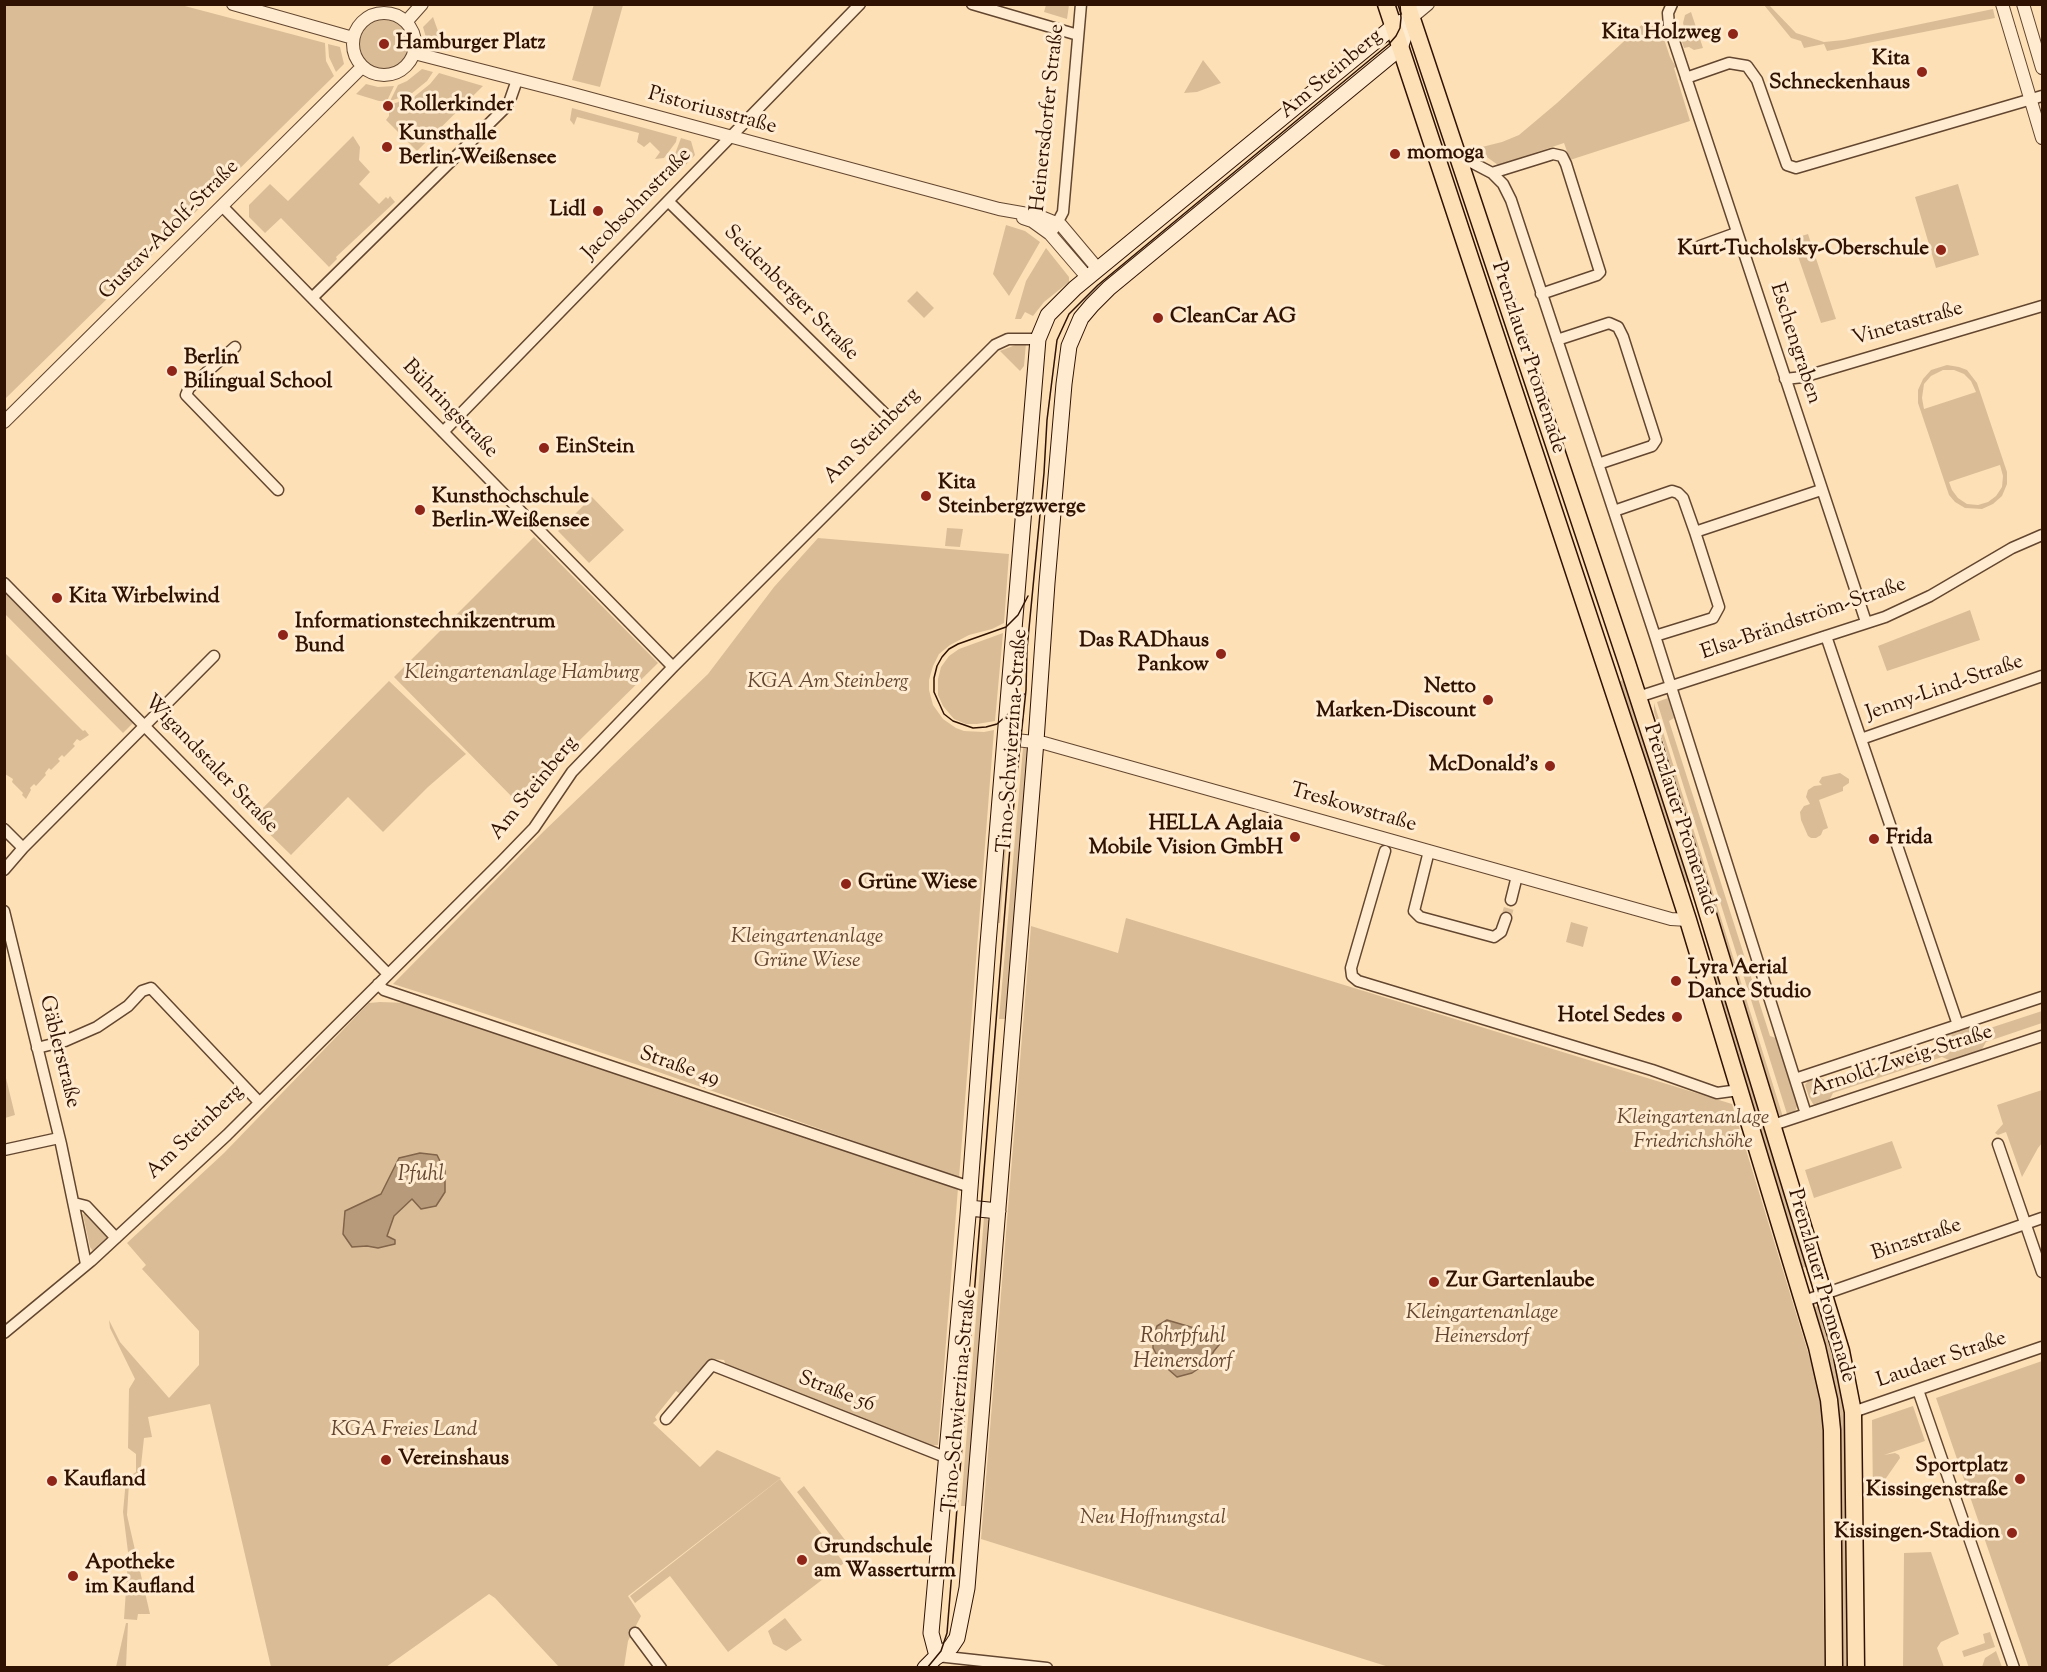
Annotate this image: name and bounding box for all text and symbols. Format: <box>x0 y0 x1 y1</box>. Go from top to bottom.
place label: Kita Holzweg <box>1602 21 1721 47</box>
street label: Heinersdorfer Straße <box>1027 23 1071 213</box>
street label: Am Steinberg <box>1276 25 1388 125</box>
marker: Kita Holzweg <box>1726 27 1740 41</box>
place label: Hamburger Platz <box>396 31 545 57</box>
marker: Hamburger Platz <box>377 37 391 51</box>
place label: Kita Schneckenhaus <box>1769 47 1910 97</box>
marker: Kita Schneckenhaus <box>1915 65 1929 79</box>
street label: Pistoriusstraße <box>645 83 779 141</box>
place label: Rollerkinder <box>400 93 514 119</box>
marker: Rollerkinder <box>381 99 395 113</box>
place label: Kunsthalle Berlin-Weißensee <box>399 122 557 172</box>
marker: Kunsthalle Berlin-Weißensee <box>380 140 394 154</box>
place label: momoga <box>1407 141 1484 167</box>
street label: Jacobsohnstraße <box>578 144 698 266</box>
marker: momoga <box>1388 147 1402 161</box>
street label: Gustav-Adolf-Straße <box>95 156 245 306</box>
place label: Lidl <box>550 198 586 224</box>
marker: Lidl <box>591 204 605 218</box>
street label: Seidenberger Straße <box>717 221 863 367</box>
place label: Kurt-Tucholsky-Oberschule <box>1677 237 1929 263</box>
marker: Kurt-Tucholsky-Oberschule <box>1934 243 1948 257</box>
street label: Prenzlauer Promenade <box>1484 259 1570 457</box>
street label: Eschengraben <box>1763 280 1825 408</box>
street label: Vinetastraße <box>1850 297 1966 353</box>
place label: CleanCar AG <box>1170 305 1296 331</box>
marker: CleanCar AG <box>1151 311 1165 325</box>
place label: Berlin Bilingual School <box>184 346 332 396</box>
street label: Bühringstraße <box>396 355 502 465</box>
marker: Berlin Bilingual School <box>165 364 179 378</box>
street label: Am Steinberg <box>820 384 926 490</box>
place label: EinStein <box>556 435 635 461</box>
marker: EinStein <box>537 441 551 455</box>
place label: Kita Steinbergzwerge <box>938 471 1086 521</box>
place label: Kunsthochschule Berlin-Weißensee <box>432 485 590 535</box>
marker: Kita Steinbergzwerge <box>919 489 933 503</box>
marker: Kunsthochschule Berlin-Weißensee <box>413 503 427 517</box>
street label: Elsa-Brändström-Straße <box>1698 573 1910 667</box>
place label: Kita Wirbelwind <box>69 585 220 611</box>
marker: Kita Wirbelwind <box>50 591 64 605</box>
place label: Informationstechnikzentrum Bund <box>295 610 555 660</box>
marker: Informationstechnikzentrum Bund <box>276 628 290 642</box>
street label: Tino-Schwierzina-Straße <box>994 628 1034 854</box>
place label: Das RADhaus Pankow <box>1079 629 1209 679</box>
marker: Das RADhaus Pankow <box>1214 647 1228 661</box>
street label: Jenny-Lind-Straße <box>1863 650 2027 728</box>
park label: Kleingartenanlage Hamburg <box>404 661 640 687</box>
park label: KGA Am Steinberg <box>747 670 909 696</box>
place label: Netto Marken-Discount <box>1316 675 1476 725</box>
street label: Wigandstaler Straße <box>137 690 283 840</box>
marker: Netto Marken-Discount <box>1481 693 1495 707</box>
street label: Prenzlauer Promenade <box>1636 721 1722 919</box>
street label: Am Steinberg <box>486 732 584 846</box>
place label: McDonald's <box>1429 753 1538 779</box>
marker: McDonald's <box>1543 759 1557 773</box>
street label: Treskowstraße <box>1287 779 1419 839</box>
place label: HELLA Aglaia Mobile Vision GmbH <box>1089 812 1283 862</box>
place label: Frida <box>1886 826 1933 852</box>
marker: HELLA Aglaia Mobile Vision GmbH <box>1288 830 1302 844</box>
marker: Frida <box>1867 832 1881 846</box>
place label: Grüne Wiese <box>858 871 977 897</box>
marker: Grüne Wiese <box>839 877 853 891</box>
park label: Kleingartenanlage Grüne Wiese <box>731 925 883 975</box>
place label: Lyra Aerial Dance Studio <box>1688 956 1811 1006</box>
marker: Lyra Aerial Dance Studio <box>1669 974 1683 988</box>
street label: Gäblerstraße <box>32 993 84 1111</box>
place label: Hotel Sedes <box>1558 1004 1665 1030</box>
marker: Hotel Sedes <box>1670 1010 1684 1024</box>
street label: Arnold-Zweig-Straße <box>1808 1021 1996 1103</box>
street label: Straße 49 <box>636 1043 722 1093</box>
street label: Am Steinberg <box>142 1080 250 1186</box>
park label: Kleingartenanlage Friedrichshöhe <box>1617 1106 1769 1156</box>
water label: Pfuhl <box>398 1163 444 1189</box>
street label: Prenzlauer Promenade <box>1780 1186 1860 1386</box>
street label: Binzstraße <box>1869 1214 1965 1268</box>
place label: Zur Gartenlaube <box>1446 1269 1594 1295</box>
marker: Zur Gartenlaube <box>1427 1275 1441 1289</box>
street label: Tino-Schwierzina-Straße <box>939 1288 983 1514</box>
park label: Kleingartenanlage Heinersdorf <box>1406 1301 1558 1351</box>
water label: Rohrpfuhl Heinersdorf <box>1133 1325 1233 1376</box>
street label: Laudaer Straße <box>1874 1327 2010 1395</box>
street label: Straße 56 <box>794 1367 878 1419</box>
park label: KGA Freies Land <box>331 1418 477 1444</box>
place label: Vereinshaus <box>398 1447 509 1473</box>
marker: Vereinshaus <box>379 1453 393 1467</box>
place label: Sportplatz Kissingenstraße <box>1866 1454 2008 1504</box>
place label: Kaufland <box>64 1468 146 1494</box>
marker: Sportplatz Kissingenstraße <box>2013 1472 2027 1486</box>
marker: Kaufland <box>45 1474 59 1488</box>
park label: Neu Hoffnungstal <box>1080 1506 1226 1532</box>
place label: Kissingen-Stadion <box>1834 1520 2000 1546</box>
marker: Kissingen-Stadion <box>2005 1526 2019 1540</box>
place label: Grundschule am Wasserturm <box>814 1535 956 1585</box>
place label: Apotheke im Kaufland <box>85 1551 195 1601</box>
marker: Grundschule am Wasserturm <box>795 1553 809 1567</box>
marker: Apotheke im Kaufland <box>66 1569 80 1583</box>

